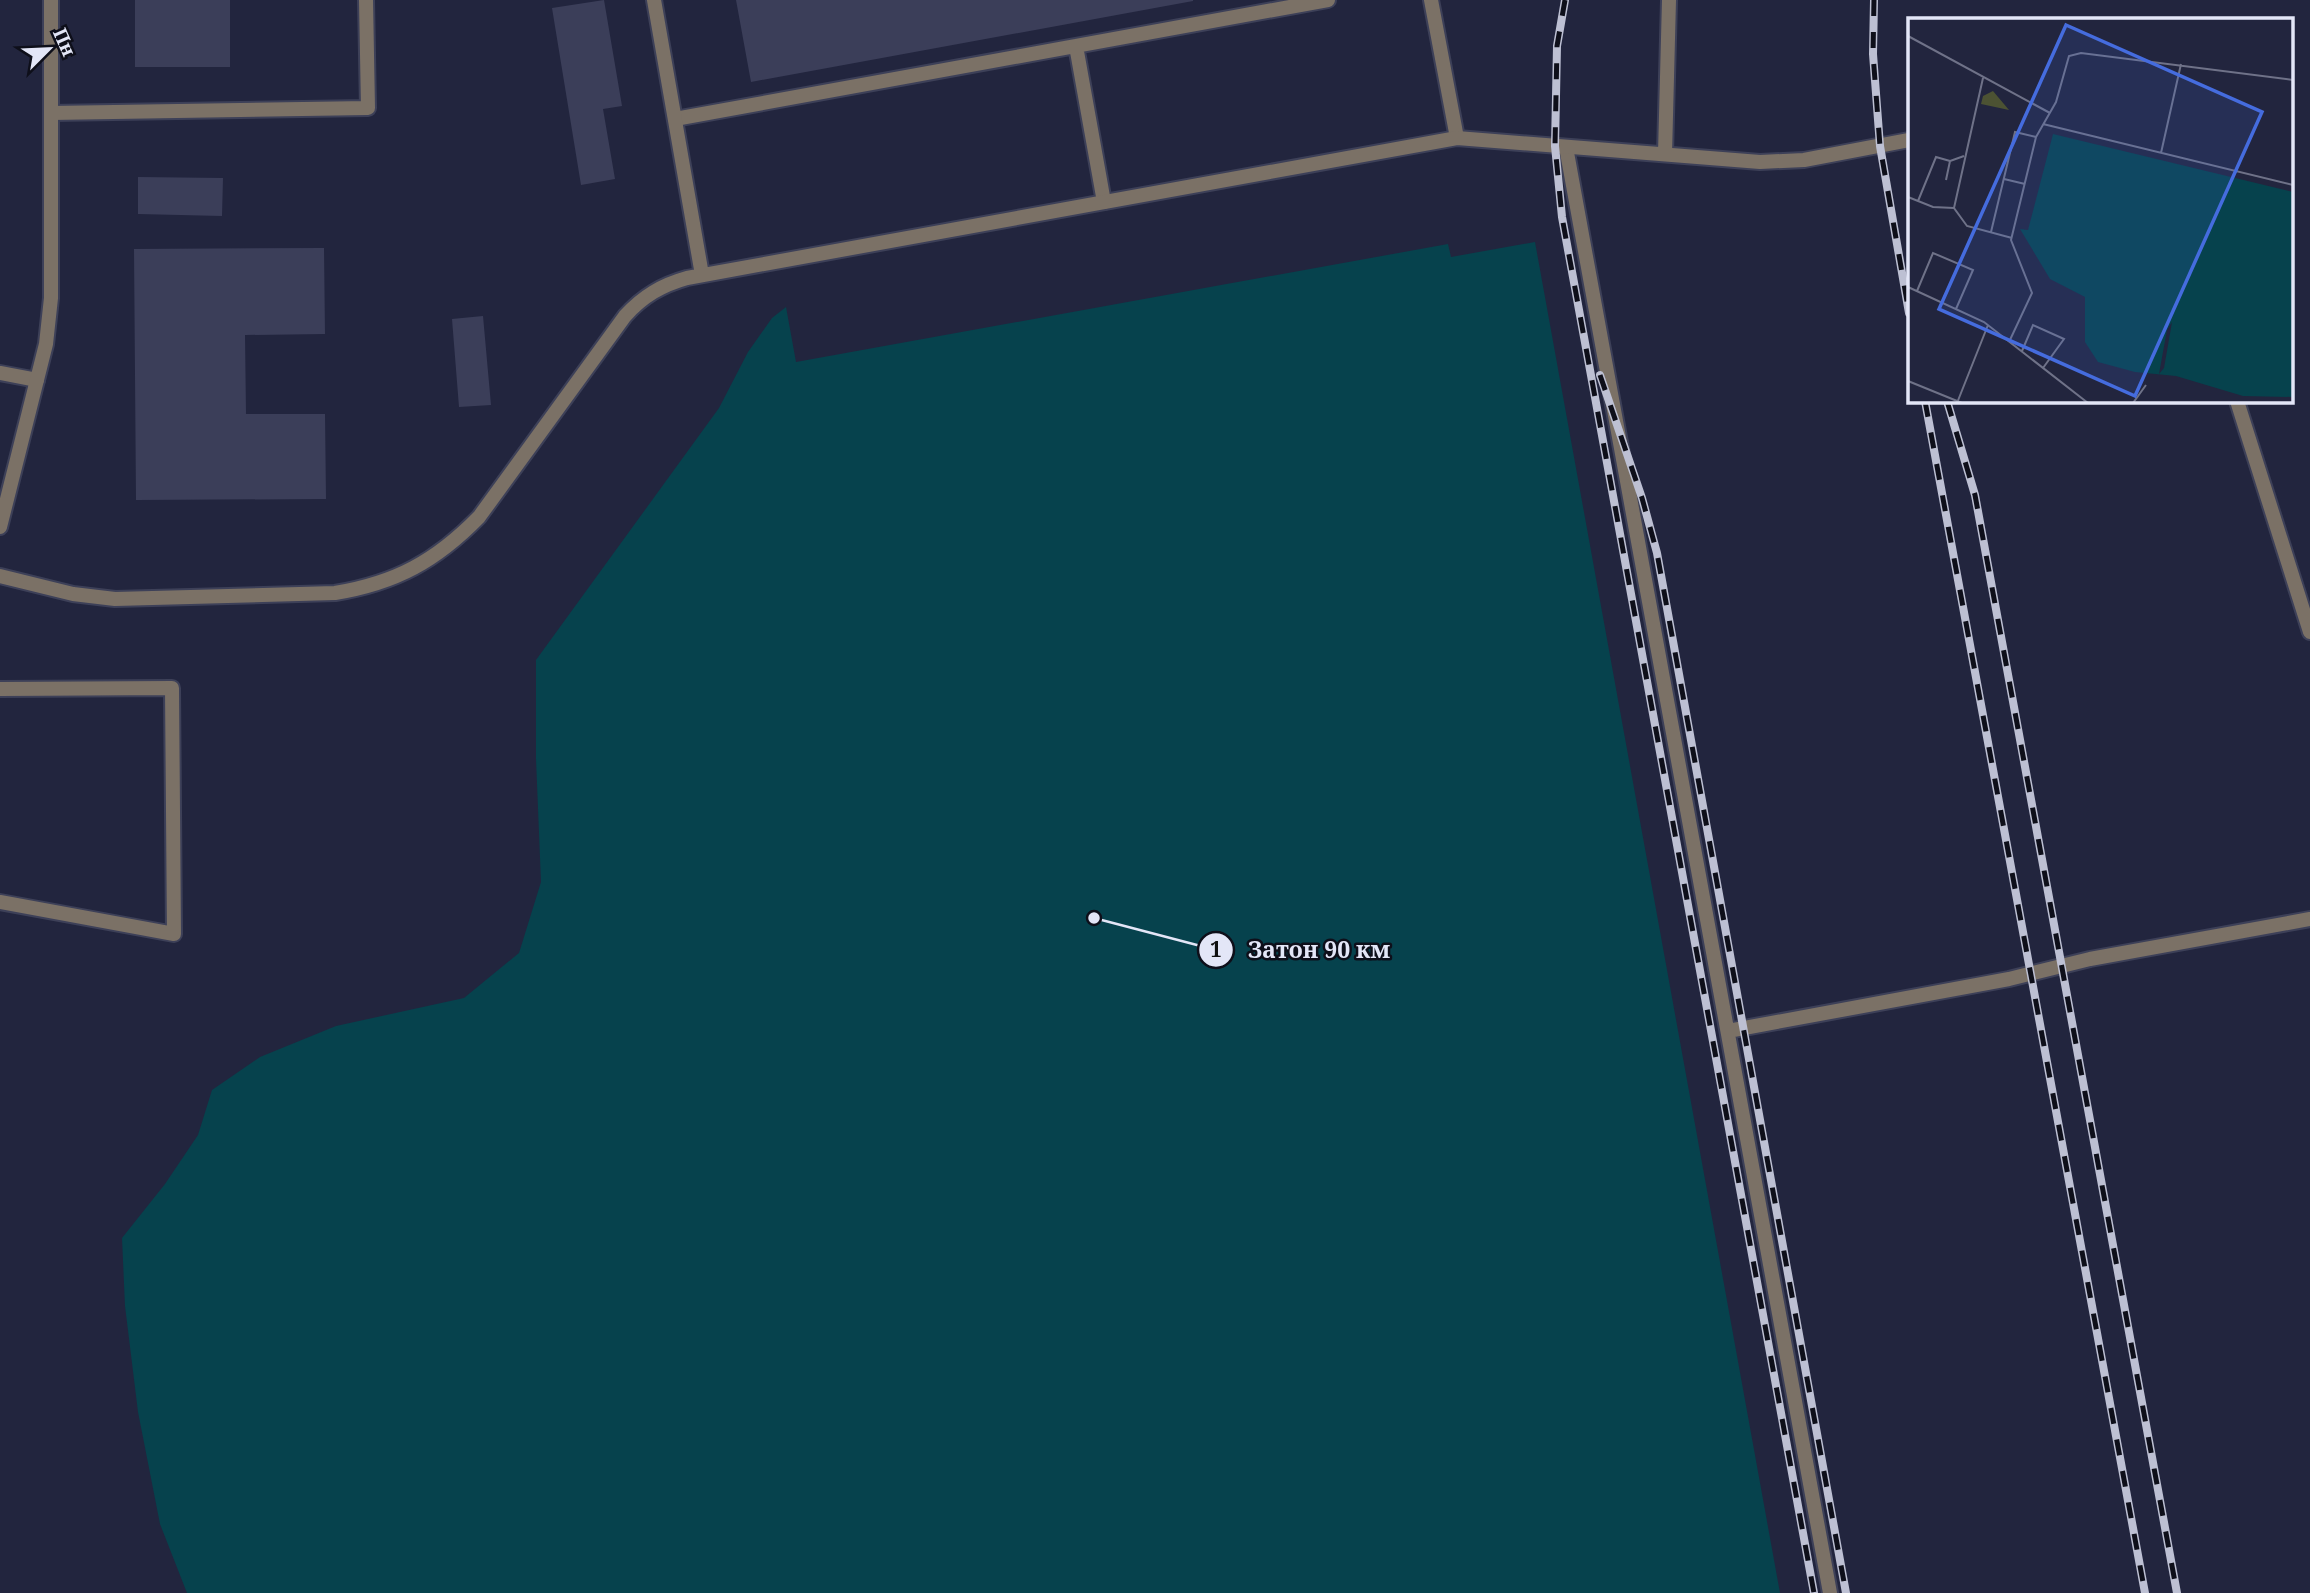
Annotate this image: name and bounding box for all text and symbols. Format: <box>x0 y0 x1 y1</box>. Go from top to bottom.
north arrow <box>14 14 84 84</box>
inset map <box>1908 18 2292 402</box>
text: Пн <box>47 24 82 60</box>
callout: Затон 90 км <box>1199 928 1404 972</box>
text: Затон 90 км <box>1248 933 1390 965</box>
text: 1 <box>1210 935 1222 963</box>

